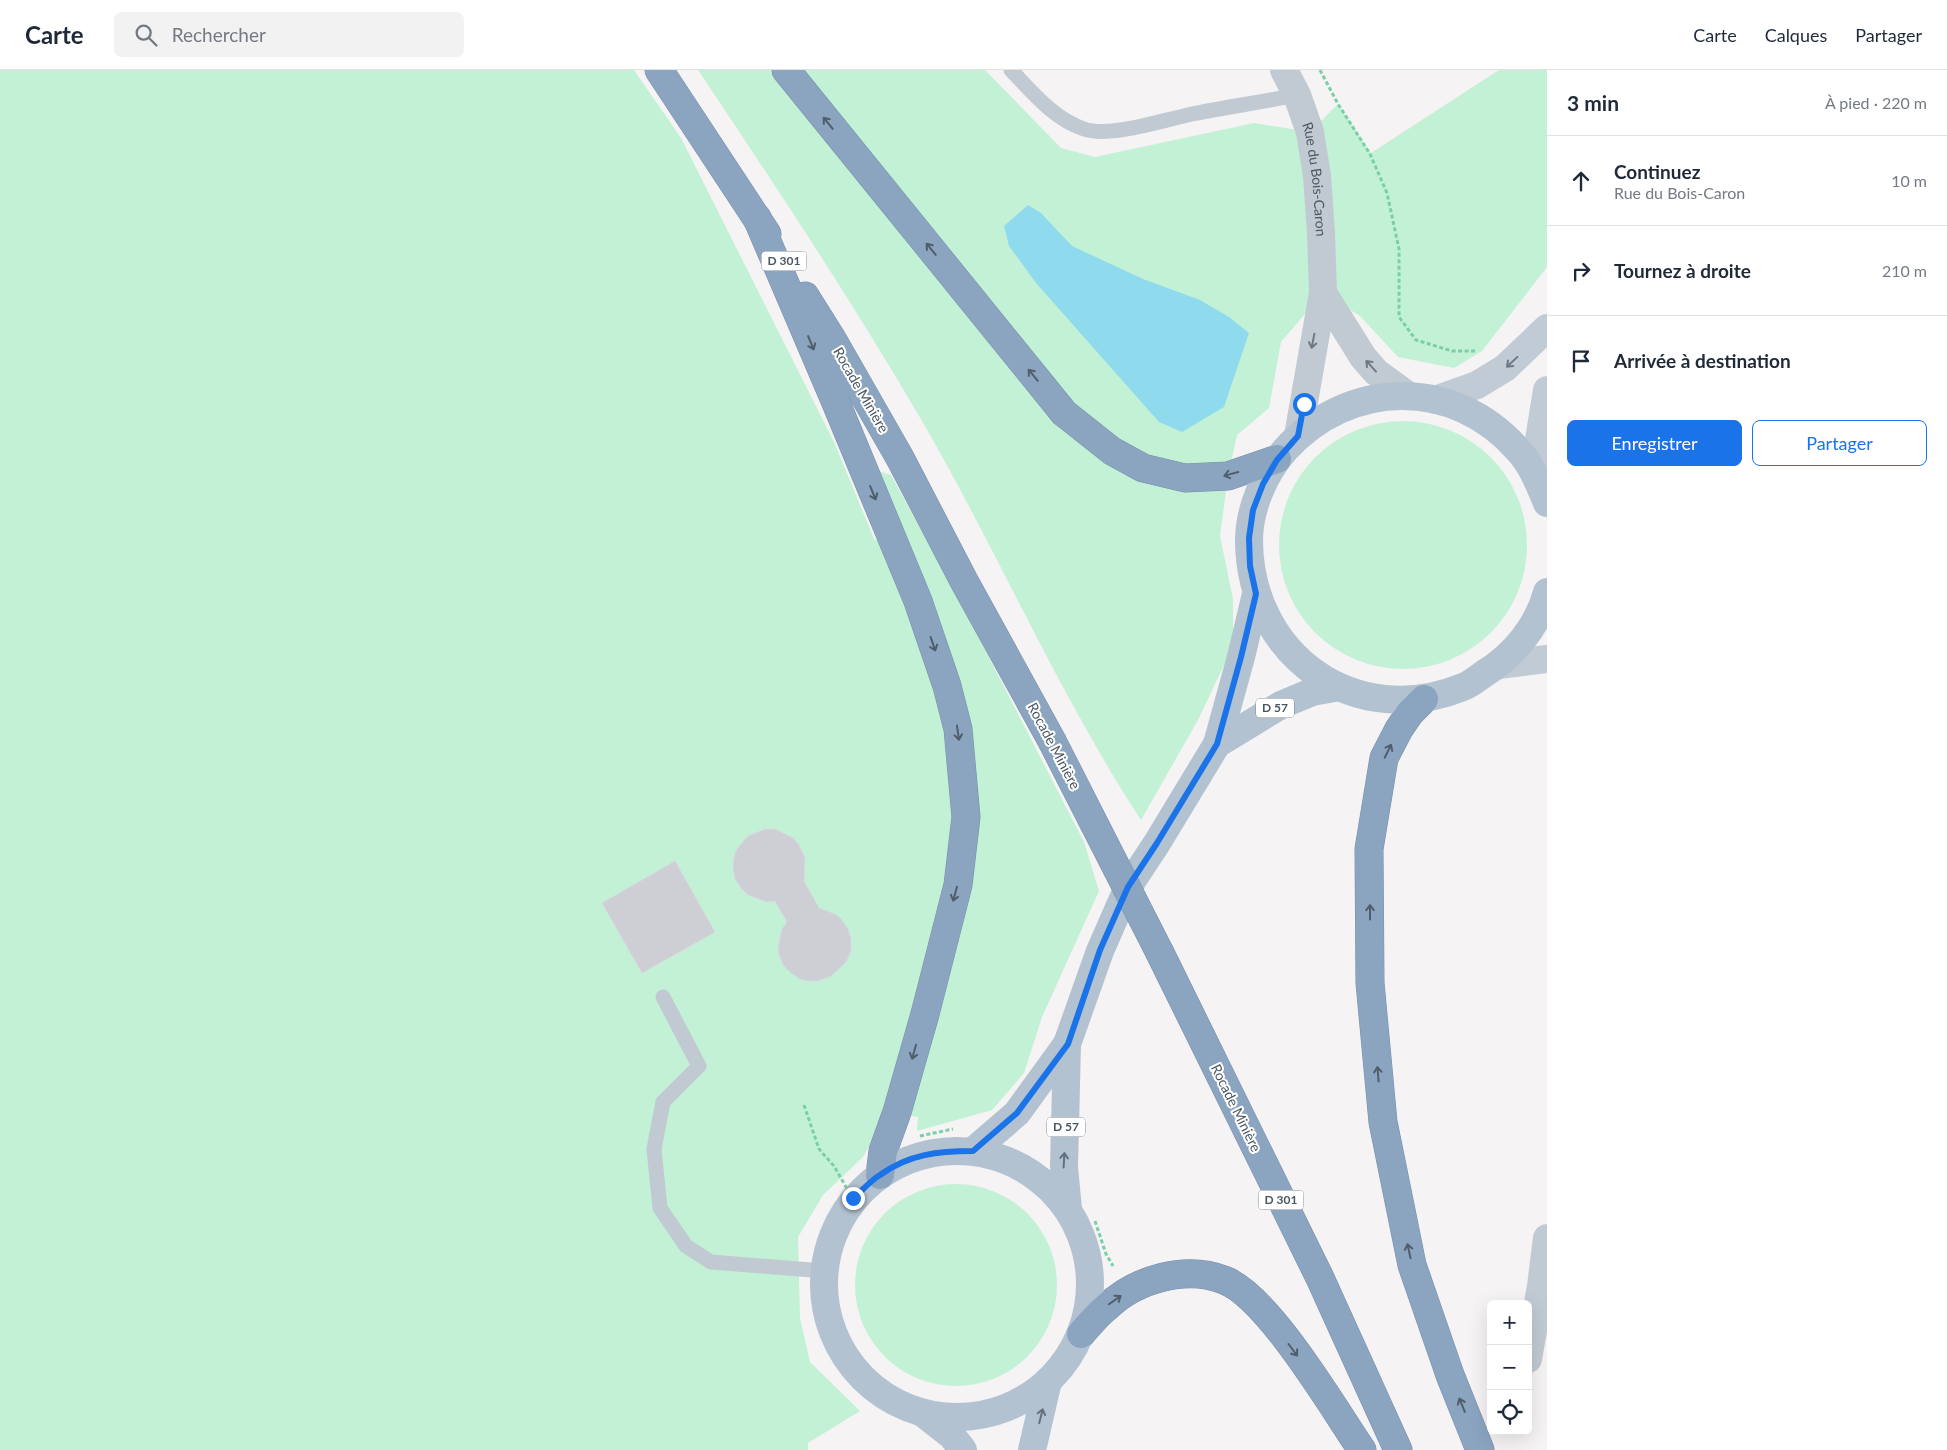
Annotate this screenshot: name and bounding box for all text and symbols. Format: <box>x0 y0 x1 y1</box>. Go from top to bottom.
search box <box>114 12 464 57</box>
text: Carte <box>25 20 84 49</box>
icon: search <box>132 21 160 49</box>
text: Rechercher <box>172 23 266 46</box>
text: Carte <box>1693 24 1737 46</box>
text: Calques <box>1765 24 1827 46</box>
text: Partager <box>1855 24 1922 46</box>
text: 3 min <box>1567 90 1619 115</box>
text: À pied · 220 m <box>1825 93 1927 112</box>
one-way arrow <box>823 116 834 129</box>
street label: Rue du Bois-Caron <box>1299 120 1330 237</box>
text: Continuez <box>1614 160 1700 183</box>
icon: ahead <box>1567 167 1595 195</box>
text: 10 m <box>1891 171 1927 190</box>
text: Rue du Bois-Caron <box>1614 183 1745 202</box>
one-way arrow <box>925 242 936 255</box>
road number: D 301 <box>762 252 806 270</box>
icon: right <box>1567 257 1595 285</box>
text: Tournez à droite <box>1614 259 1751 282</box>
text: 210 m <box>1882 261 1927 280</box>
one-way arrow <box>1308 333 1318 349</box>
one-way arrow <box>806 335 816 350</box>
street label: Rocade Minière <box>830 344 893 435</box>
icon: arrive <box>1567 347 1595 375</box>
text: Arrivée à destination <box>1614 349 1791 372</box>
one-way arrow <box>1505 356 1518 368</box>
one-way arrow <box>1365 359 1376 372</box>
one-way arrow <box>1028 369 1039 382</box>
route start <box>1293 393 1316 416</box>
button: Enregistrer <box>1567 420 1742 466</box>
button: Partager <box>1752 420 1927 466</box>
one-way arrow <box>1223 470 1239 480</box>
one-way arrow <box>869 485 879 500</box>
one-way arrow <box>929 636 938 651</box>
road number: D 57 <box>1256 698 1294 718</box>
street label: Rocade Minière <box>1024 700 1084 792</box>
one-way arrow <box>953 725 963 741</box>
one-way arrow <box>1384 744 1393 759</box>
one-way arrow <box>950 886 960 902</box>
one-way arrow <box>1365 904 1375 920</box>
one-way arrow <box>909 1043 919 1059</box>
street label: Rocade Minière <box>1208 1061 1265 1155</box>
one-way arrow <box>1373 1066 1383 1082</box>
road number: D 57 <box>1047 1118 1085 1136</box>
one-way arrow <box>1060 1153 1069 1169</box>
route end <box>842 1187 865 1210</box>
road number: D 301 <box>1258 1190 1304 1210</box>
one-way arrow <box>1404 1243 1414 1259</box>
one-way arrow <box>1108 1295 1122 1305</box>
map controls <box>1487 1300 1532 1435</box>
button: + <box>1487 1300 1532 1345</box>
one-way arrow <box>1288 1343 1298 1357</box>
button: − <box>1487 1345 1532 1390</box>
button: locate <box>1487 1390 1532 1435</box>
one-way arrow <box>1456 1398 1466 1413</box>
one-way arrow <box>1036 1408 1046 1424</box>

